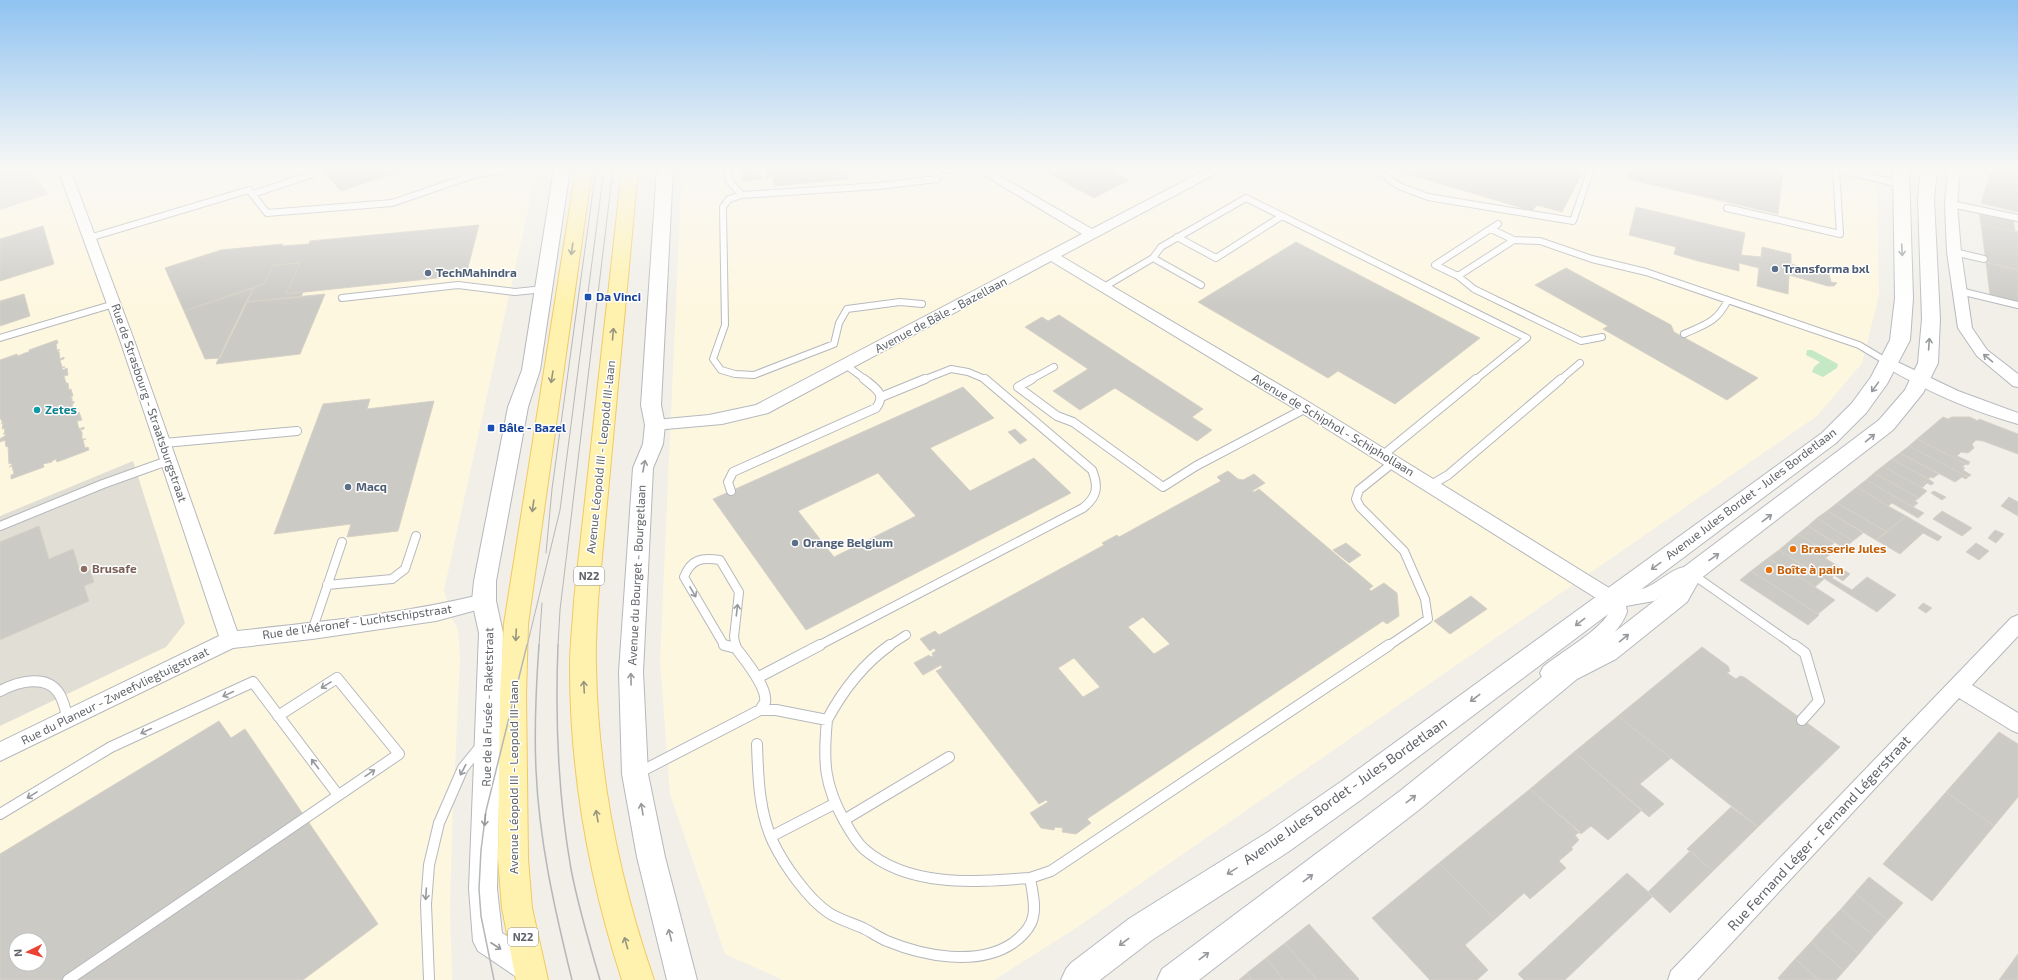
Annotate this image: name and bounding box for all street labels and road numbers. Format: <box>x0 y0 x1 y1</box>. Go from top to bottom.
street label: Avenue de Bâle - Bazellaan <box>872 273 1009 355</box>
street label: Rue de Strasbourg - Straatsburgstraat <box>109 302 191 504</box>
street label: Avenue Léopold III - Leopold III-laan <box>583 360 617 554</box>
street label: Avenue de Schiphol - Schiphollaan <box>1250 370 1417 478</box>
street label: Avenue Jules Bordet - Jules Bordetlaan <box>1662 424 1838 562</box>
street label: Avenue du Bourget - Bourgetlaan <box>624 484 648 666</box>
road number: N22 <box>574 567 604 585</box>
street label: Rue de l'Aéronef - Luchtschipstraat <box>261 601 453 641</box>
street label: Rue de la Fusée - Raketstraat <box>479 627 495 787</box>
street label: Rue du Planeur - Zweefvliegtuigstraat <box>18 643 211 747</box>
street label: Avenue Léopold III - Leopold III-laan <box>506 680 520 874</box>
street label: Avenue Jules Bordet - Jules Bordetlaan <box>1240 713 1450 868</box>
street label: Rue Fernand Léger - Fernand Légerstraat <box>1724 732 1914 934</box>
road number: N22 <box>508 928 538 946</box>

